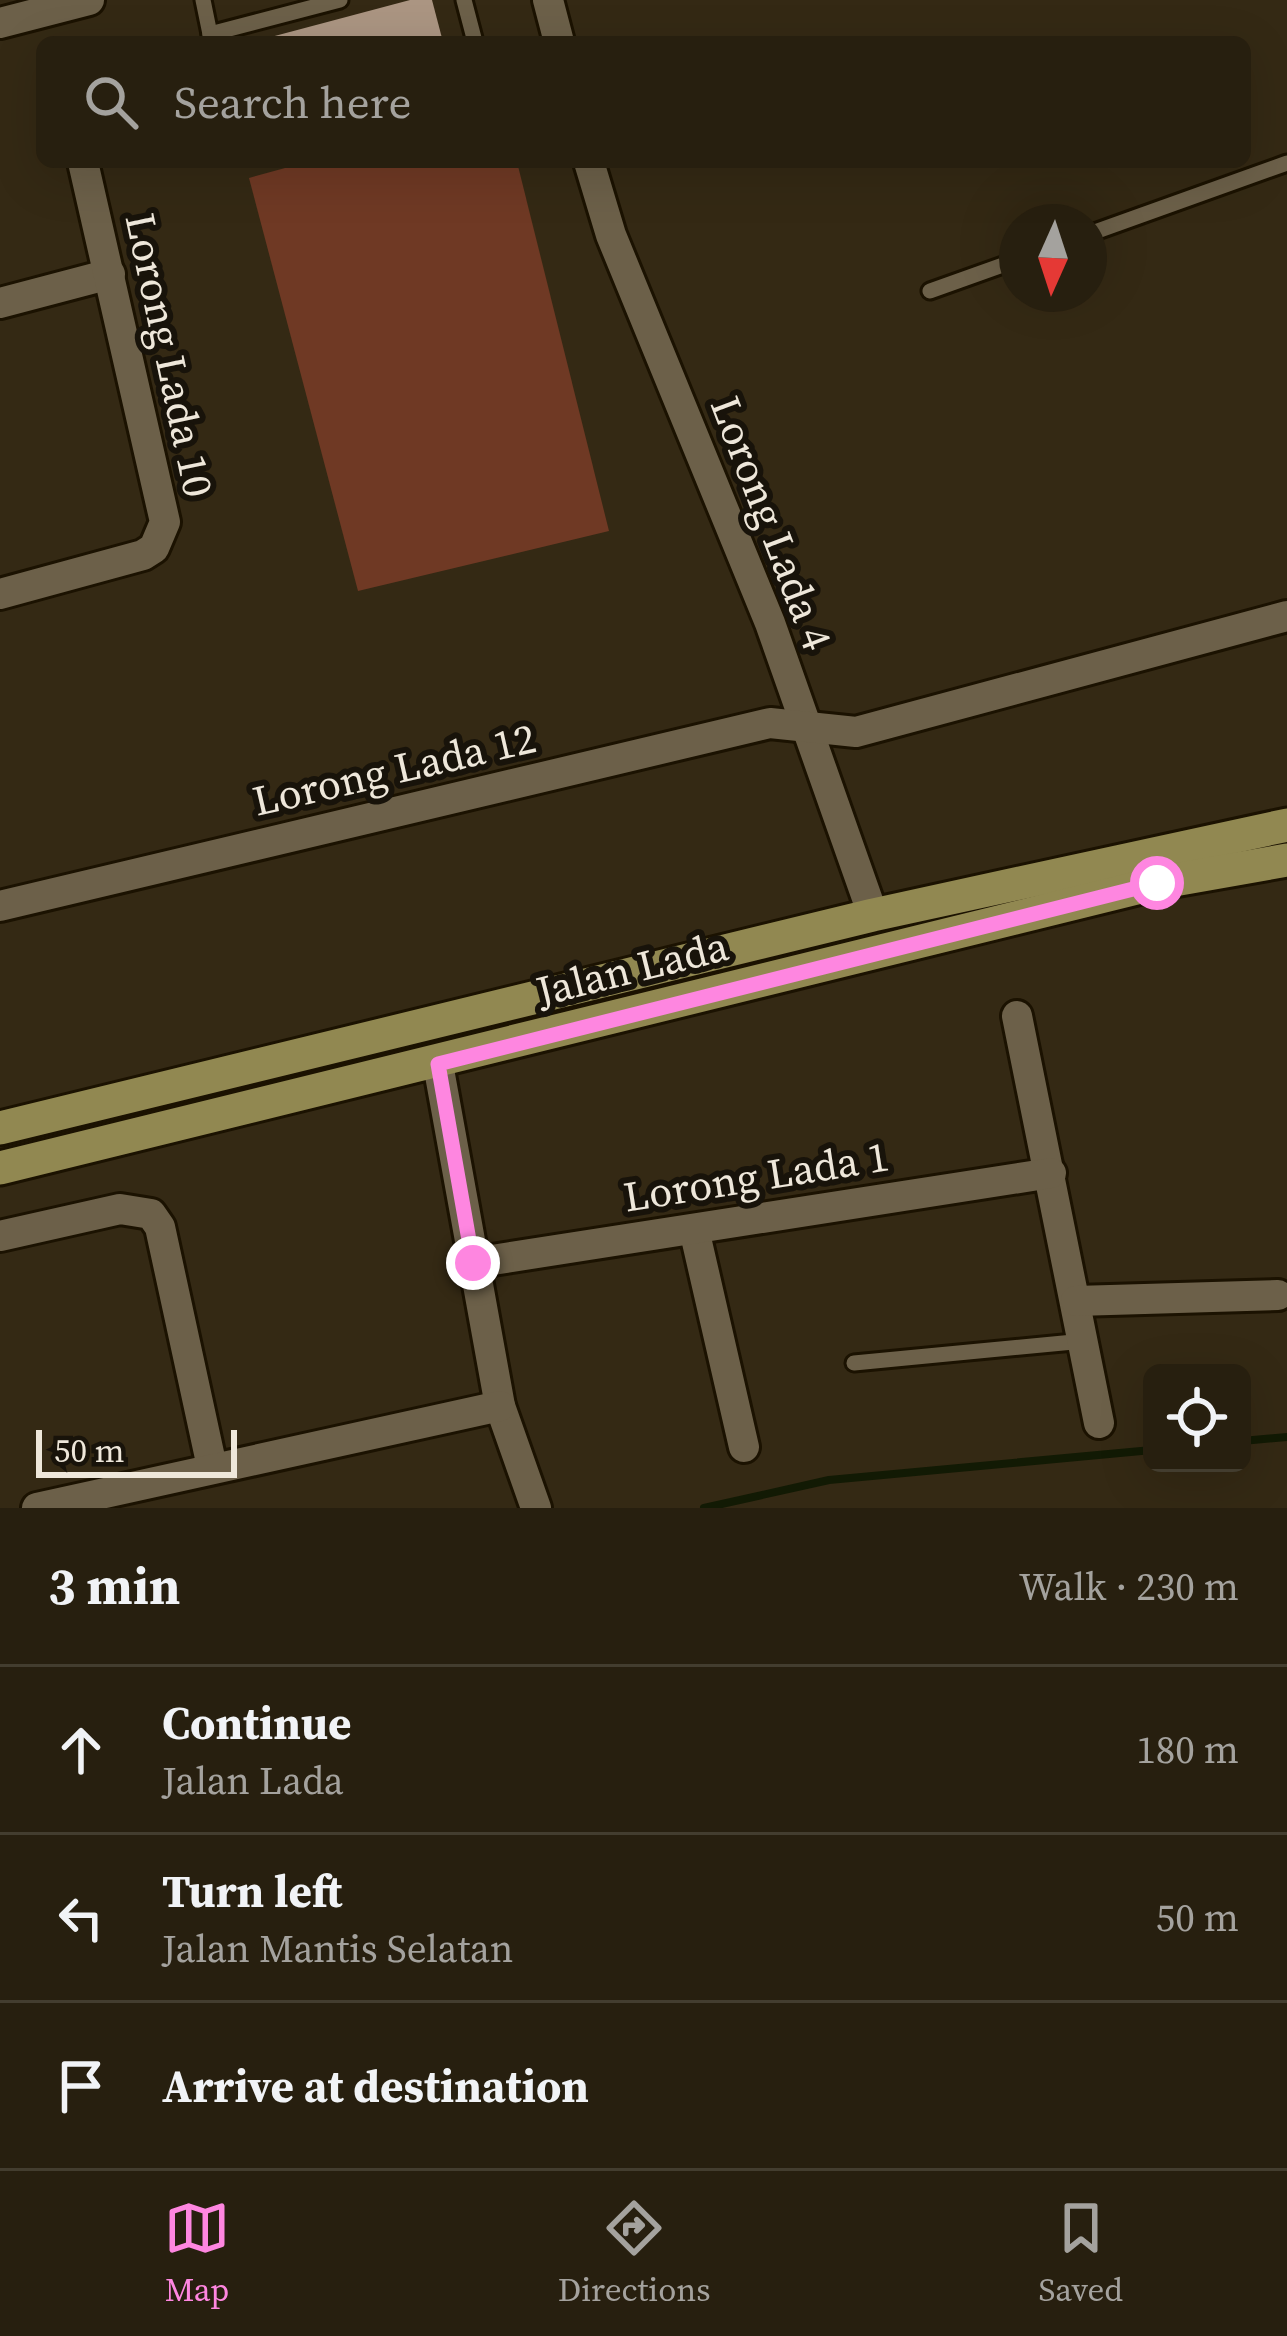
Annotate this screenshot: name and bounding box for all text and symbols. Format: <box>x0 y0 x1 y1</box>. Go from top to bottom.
search box <box>36 36 1251 168</box>
icon: search <box>78 69 144 135</box>
text: Search here <box>174 71 411 133</box>
north arrow <box>999 204 1107 312</box>
street label: Lorong Lada 10 <box>112 208 228 502</box>
street label: Lorong Lada 4 <box>697 388 847 658</box>
street label: Lorong Lada 12 <box>247 708 541 830</box>
route start <box>1130 856 1184 910</box>
street label: Jalan Lada <box>529 916 735 1020</box>
street label: Lorong Lada 1 <box>619 1126 893 1226</box>
route end <box>446 1236 500 1290</box>
map controls <box>1143 1364 1251 1472</box>
button: locate <box>1143 1364 1251 1472</box>
scale bar <box>36 1424 237 1477</box>
text: 50 m <box>54 1428 124 1473</box>
text: 3 min <box>48 1551 180 1621</box>
text: Walk · 230 m <box>1019 1560 1239 1613</box>
text: Continue <box>162 1692 351 1754</box>
icon: ahead <box>48 1717 114 1783</box>
text: 180 m <box>1136 1723 1239 1776</box>
text: Jalan Lada <box>162 1754 344 1807</box>
text: Turn left <box>162 1860 342 1922</box>
icon: left <box>48 1885 114 1951</box>
text: 50 m <box>1156 1891 1239 1944</box>
text: Jalan Mantis Selatan <box>162 1922 513 1975</box>
icon: arrive <box>48 2053 114 2119</box>
text: Arrive at destination <box>162 2055 589 2117</box>
tab: Map <box>164 2195 230 2312</box>
tab: Directions <box>558 2195 711 2312</box>
tab: Saved <box>1038 2195 1123 2312</box>

